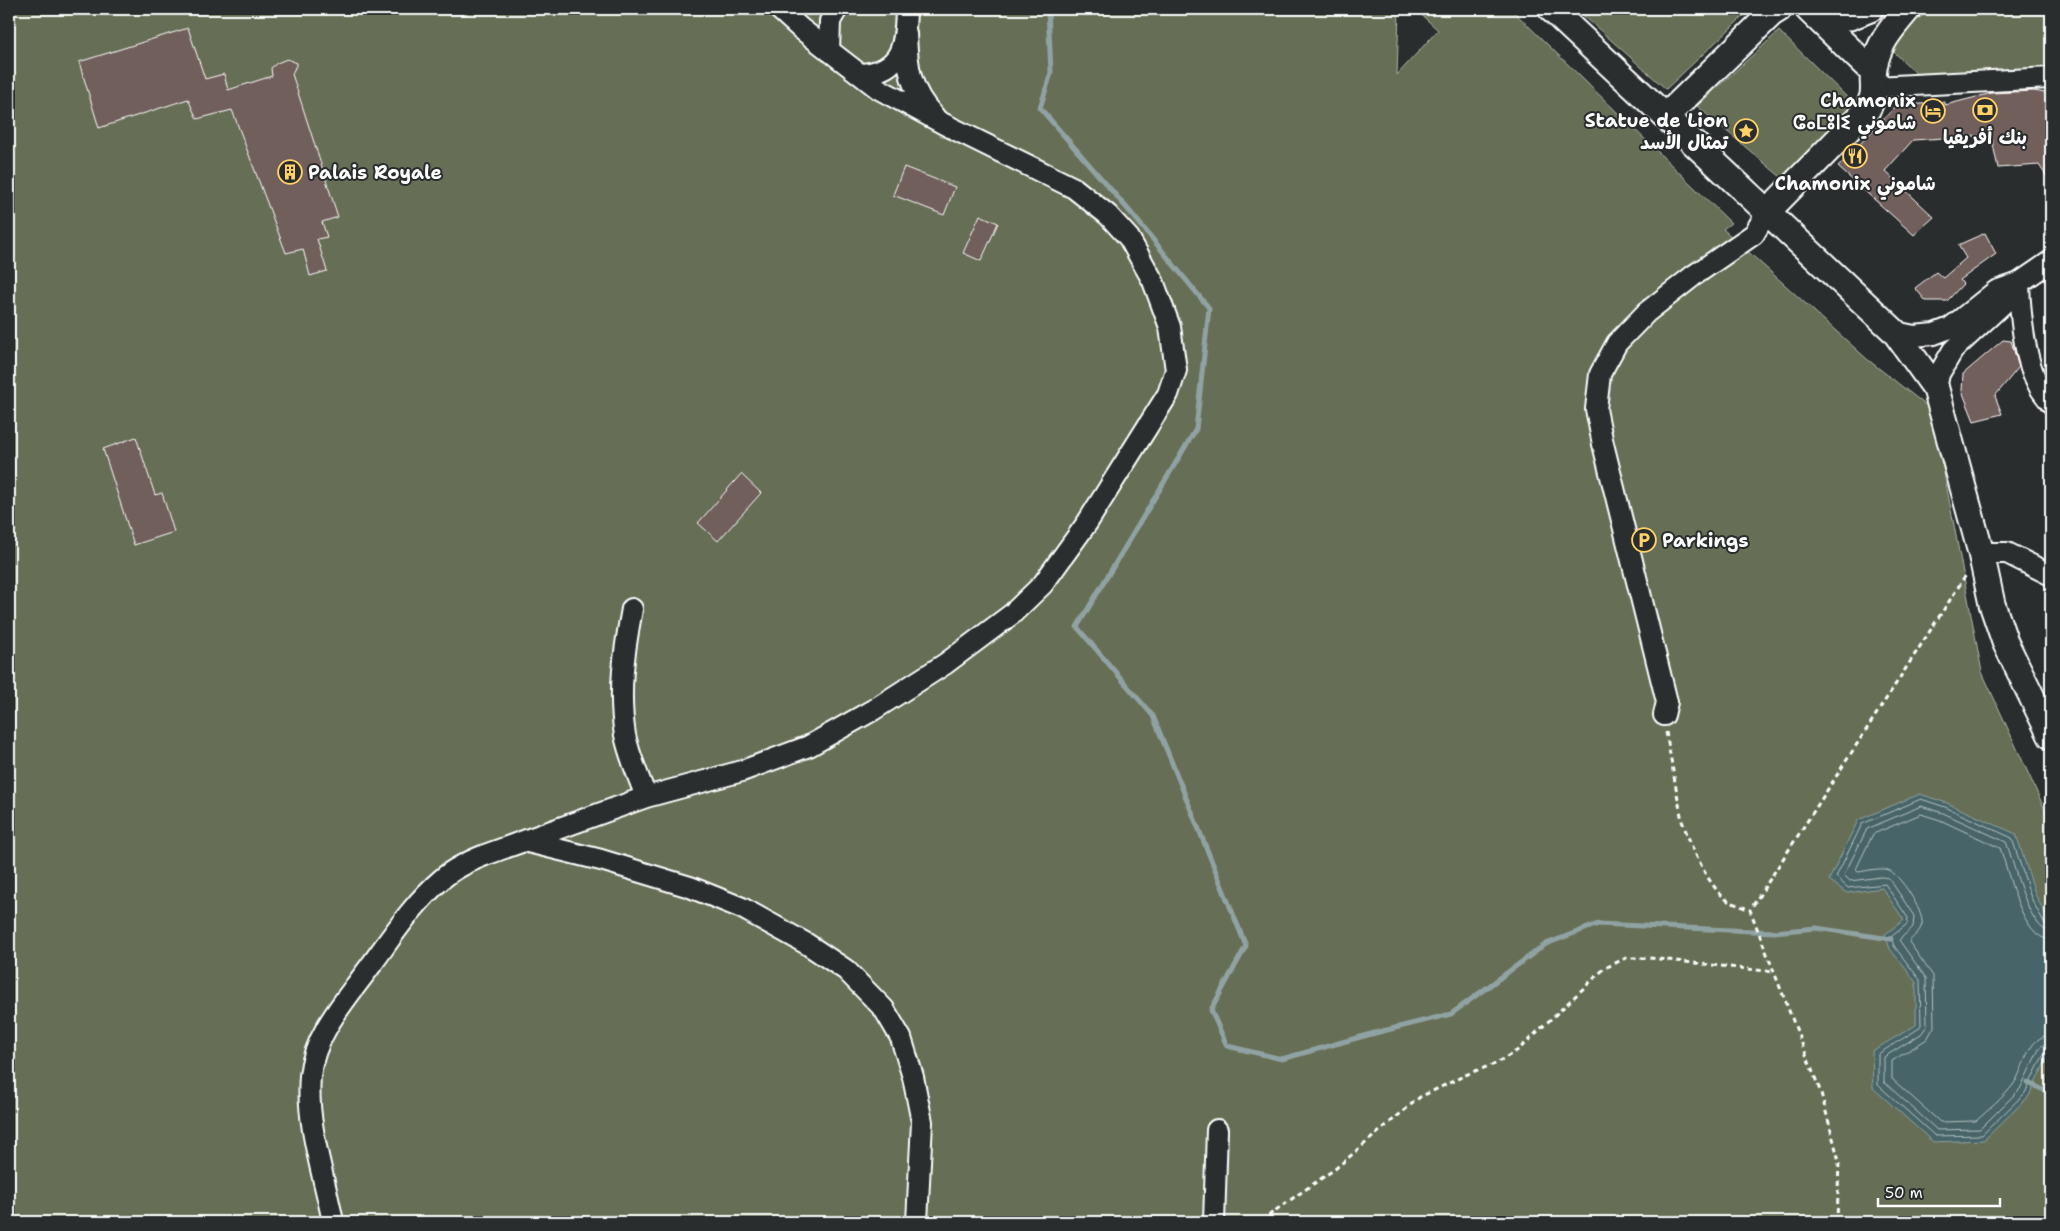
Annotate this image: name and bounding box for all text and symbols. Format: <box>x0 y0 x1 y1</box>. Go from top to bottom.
place label: Chamonix ⵛⴰⵎⵓⵏⵉ شاموني <box>1793 88 1916 139</box>
bank icon: بنك أفريقيا <box>1972 97 1998 123</box>
hotel icon: Chamonix ⵛⴰⵎⵓⵏⵉ شاموني <box>1920 98 1946 124</box>
place label: Statue de Lion تمثال الأسد <box>1585 108 1730 155</box>
place icon: Statue de Lion تمثال الأسد <box>1733 118 1759 144</box>
place label: بنك أفريقيا <box>1943 125 2027 150</box>
restaurant icon: Chamonix شاموني <box>1842 143 1868 169</box>
building icon: Palais Royale <box>277 159 303 185</box>
place label: Palais Royale <box>308 160 442 185</box>
place label: Chamonix شاموني <box>1774 171 1936 200</box>
parking icon: Parkings <box>1631 527 1657 553</box>
place label: Parkings <box>1662 528 1749 553</box>
scale bar <box>1878 1176 2000 1208</box>
text: 50 m <box>1885 1183 1923 1203</box>

